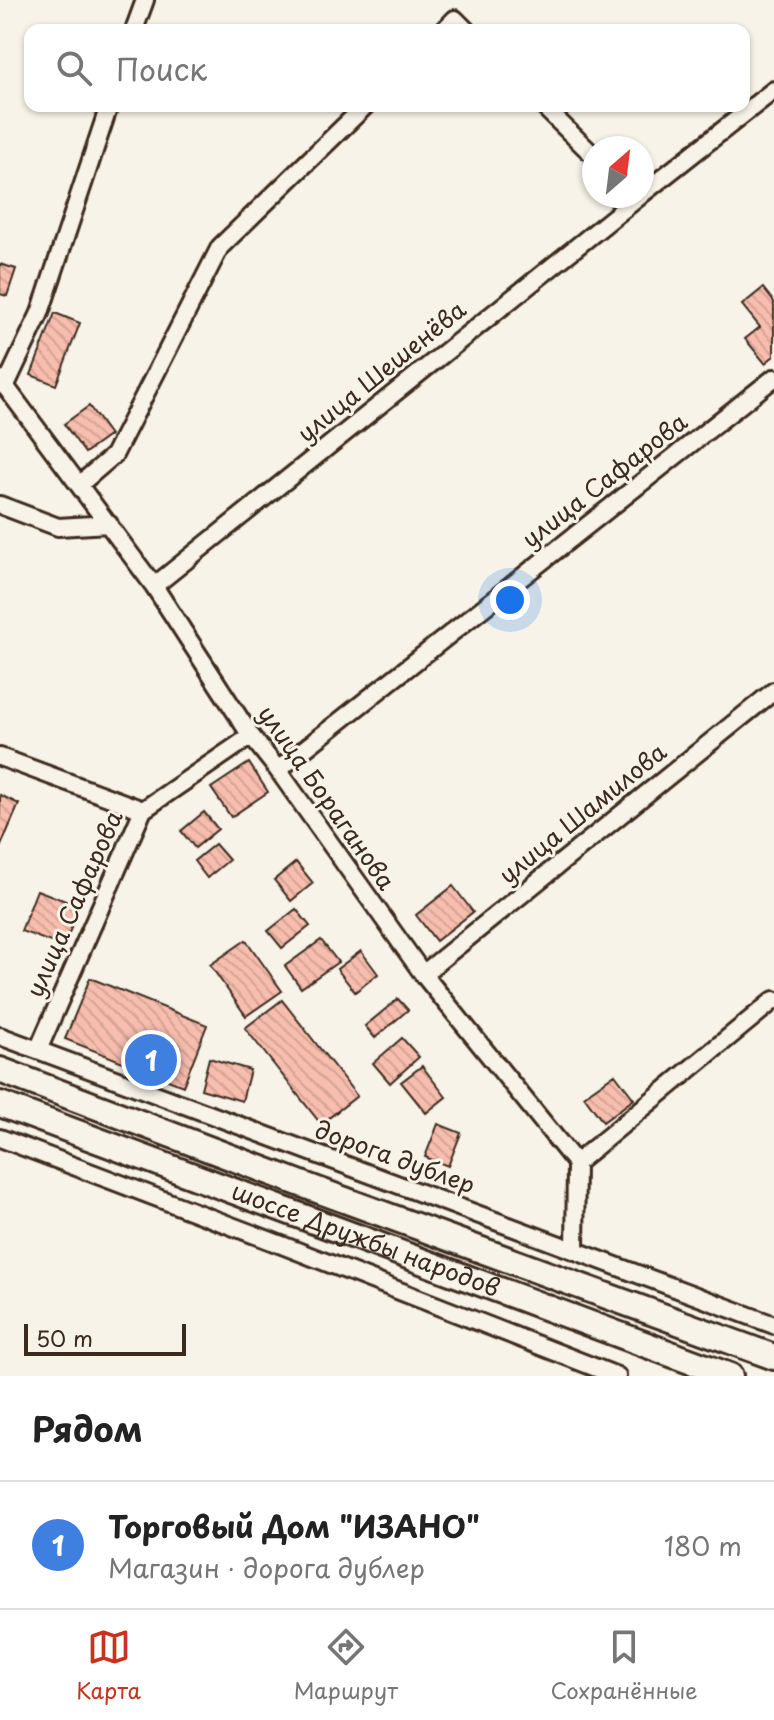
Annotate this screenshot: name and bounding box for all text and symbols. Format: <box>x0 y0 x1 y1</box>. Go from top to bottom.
search box <box>24 24 750 112</box>
icon: search <box>52 46 96 90</box>
text: Поиск <box>116 46 207 91</box>
north arrow <box>582 136 654 208</box>
street label: улица Шешенёва <box>289 291 473 450</box>
street label: улица Сафарова <box>513 403 694 556</box>
your location <box>490 580 530 620</box>
street label: улица Бораганова <box>250 697 405 897</box>
street label: улица Шамилова <box>490 733 674 892</box>
street label: улица Сафарова <box>16 804 131 1002</box>
pin: 1 <box>125 1030 177 1090</box>
street label: дорога дублер <box>311 1111 481 1202</box>
street label: шоссе Дружбы народов <box>227 1172 505 1305</box>
scale bar <box>24 1320 186 1356</box>
text: 50 m <box>36 1321 93 1354</box>
text: Рядом <box>32 1402 143 1454</box>
text: Торговый Дом "ИЗАНО" <box>108 1503 480 1548</box>
text: 1 <box>52 1526 64 1565</box>
text: 180 m <box>664 1526 742 1565</box>
text: Магазин · дорога дублер <box>108 1548 425 1587</box>
tab: Карта <box>76 1625 141 1706</box>
tab: Маршрут <box>294 1625 398 1706</box>
tab: Сохранённые <box>551 1625 698 1706</box>

